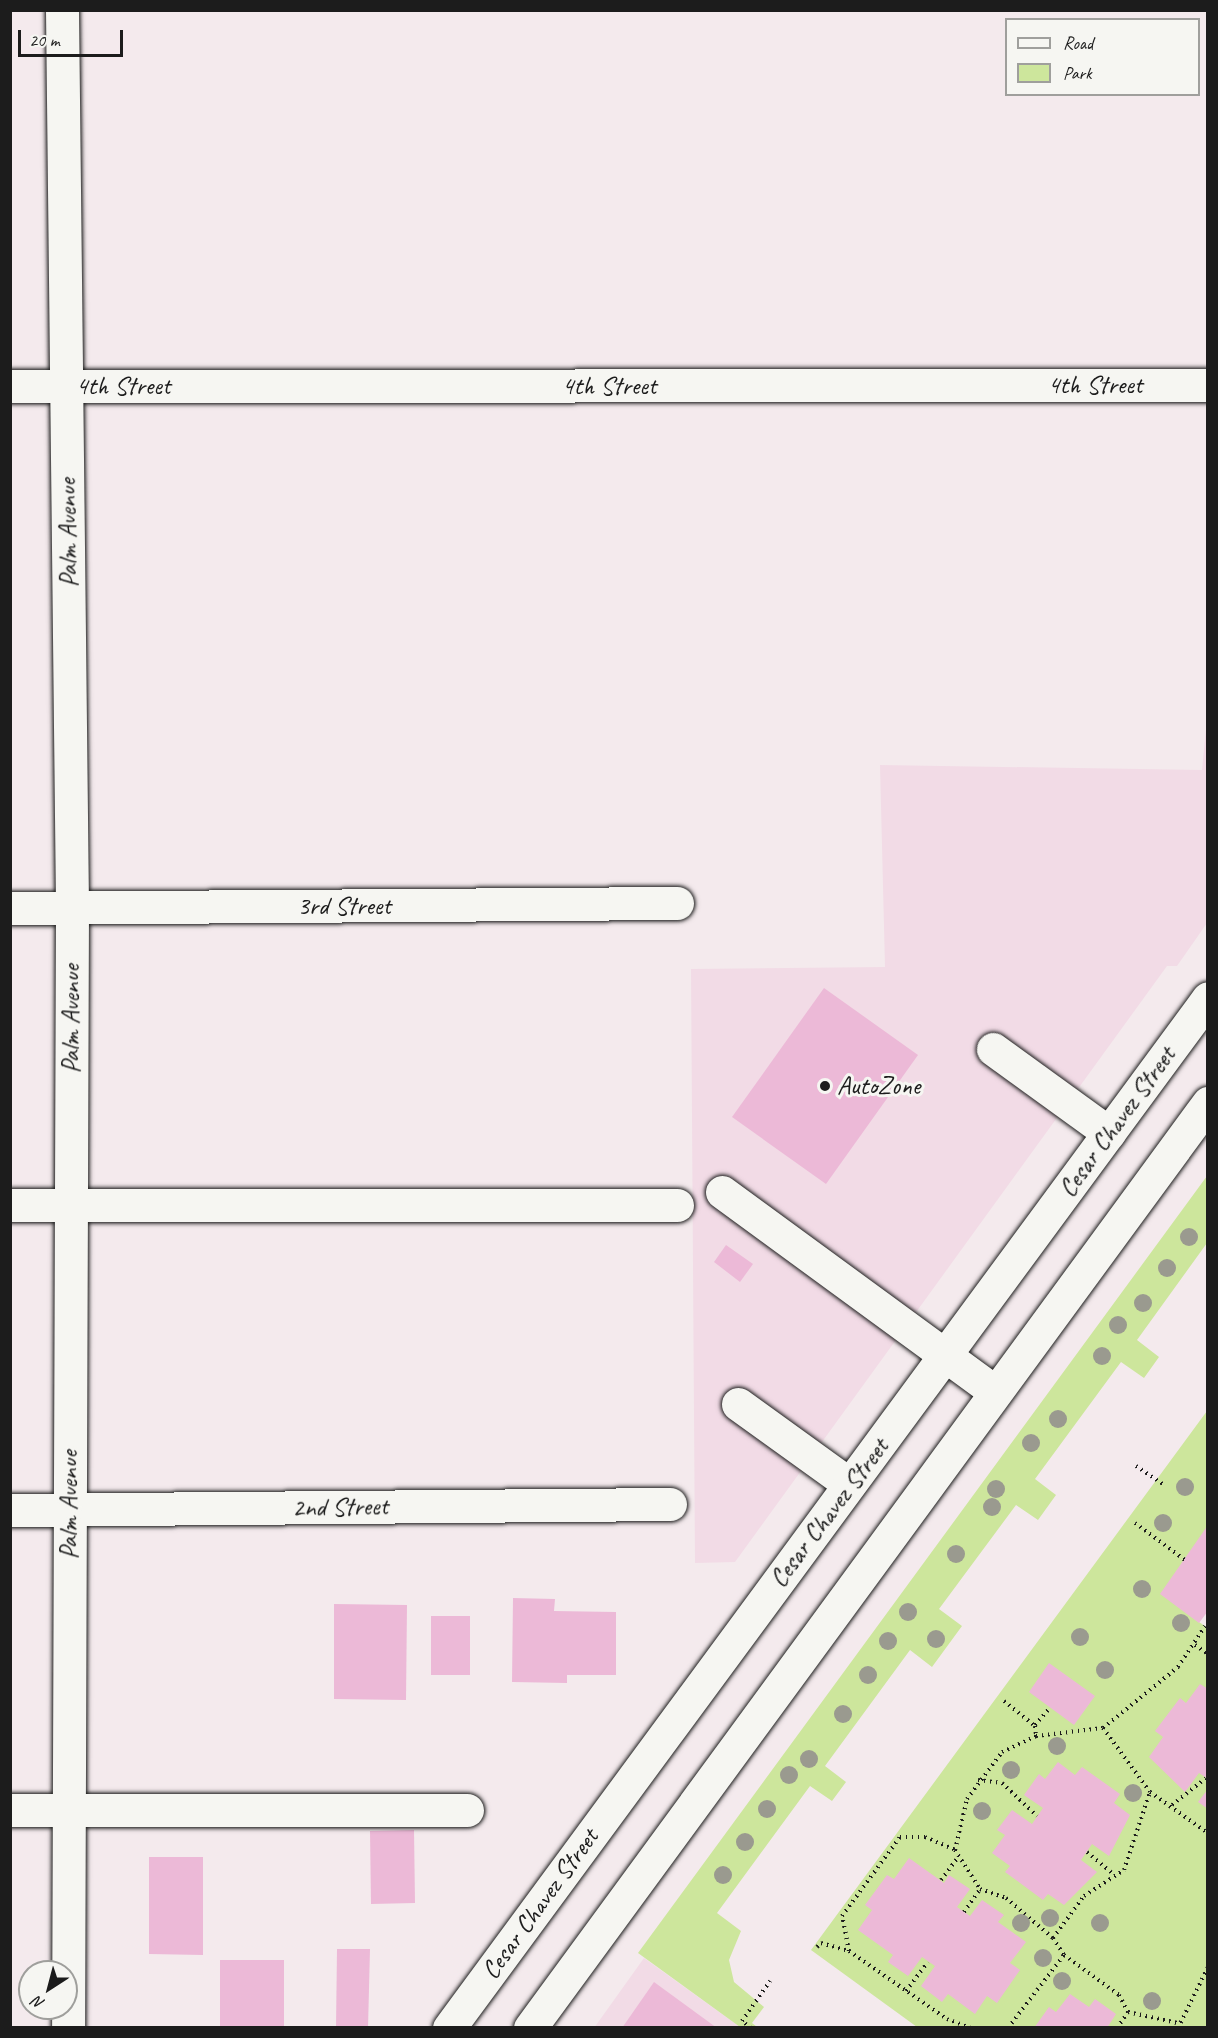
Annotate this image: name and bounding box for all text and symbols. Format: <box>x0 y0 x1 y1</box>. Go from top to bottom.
scale bar <box>21 18 126 56</box>
legend <box>1005 18 1200 96</box>
text: 20 m <box>29 29 60 51</box>
text: Road <box>1063 32 1093 54</box>
text: Park <box>1063 62 1092 84</box>
street label: 4th Street <box>1047 369 1143 401</box>
street label: 4th Street <box>75 370 171 402</box>
street label: 4th Street <box>561 370 657 402</box>
street label: Palm Avenue <box>51 478 85 588</box>
street label: 3rd Street <box>297 890 391 922</box>
street label: Palm Avenue <box>55 965 87 1073</box>
street label: Cesar Chavez Street <box>1052 1040 1182 1204</box>
place label: AutoZone <box>837 1070 920 1102</box>
marker: AutoZone <box>818 1079 832 1093</box>
street label: Cesar Chavez Street <box>763 1432 895 1594</box>
street label: Palm Avenue <box>53 1451 85 1559</box>
street label: 2nd Street <box>291 1491 389 1523</box>
street label: Cesar Chavez Street <box>475 1822 605 1986</box>
north arrow <box>18 1960 78 2020</box>
text: N <box>29 1992 48 2014</box>

